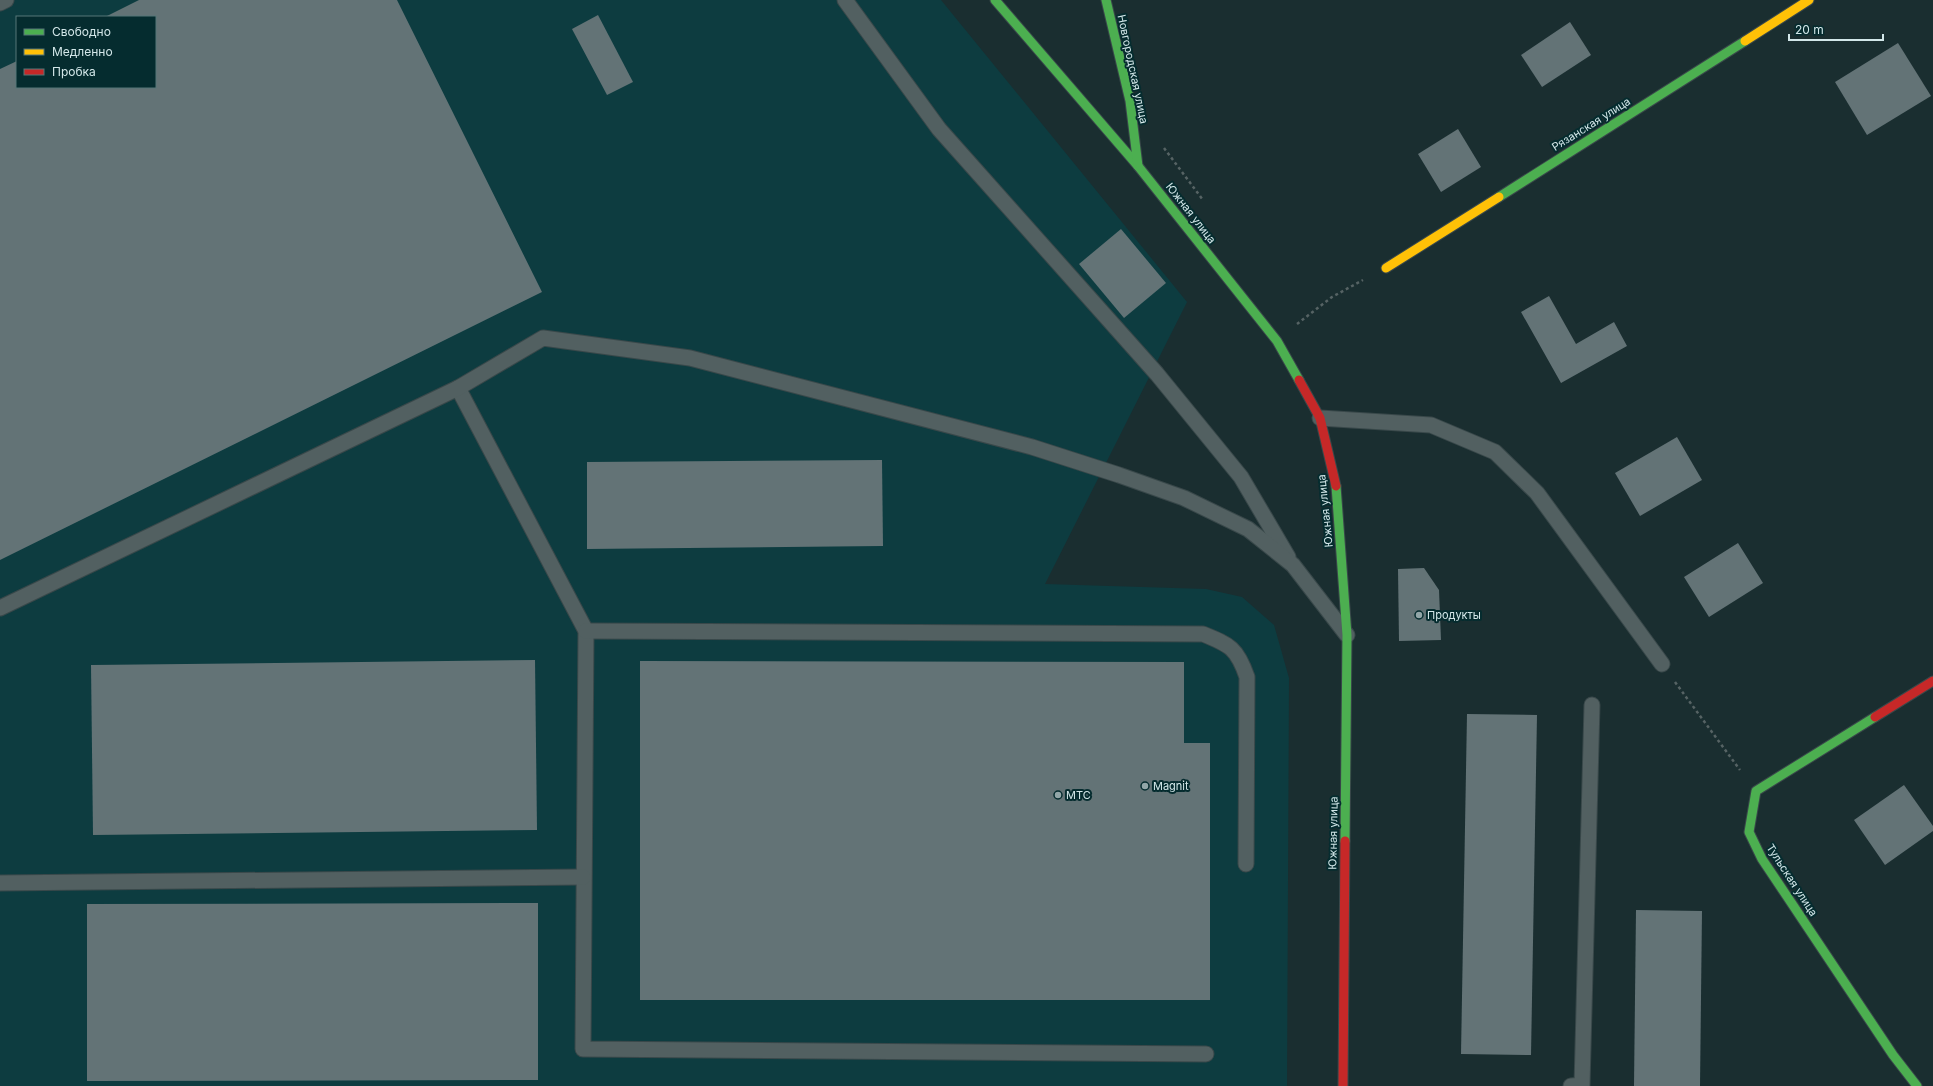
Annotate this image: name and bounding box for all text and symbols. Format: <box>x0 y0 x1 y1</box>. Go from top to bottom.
street label: Новгородская улица <box>1115 13 1151 125</box>
legend <box>16 16 156 88</box>
scale bar <box>1789 16 1883 42</box>
text: 20 m <box>1795 22 1824 37</box>
text: Свободно <box>52 24 111 39</box>
text: Медленно <box>52 44 113 59</box>
text: Пробка <box>52 64 96 79</box>
street label: Рязанская улица <box>1549 94 1633 154</box>
street label: Южная улица <box>1163 180 1219 246</box>
street label: Южная улица <box>1314 474 1336 548</box>
place label: Продукты <box>1427 608 1481 622</box>
marker: Продукты <box>1414 610 1424 620</box>
place label: Magnit <box>1153 779 1189 793</box>
marker: Magnit <box>1140 781 1150 791</box>
place label: МТС <box>1066 788 1091 802</box>
marker: МТС <box>1053 790 1063 800</box>
street label: Южная улица <box>1325 796 1341 870</box>
street label: Тульская улица <box>1763 841 1821 919</box>

